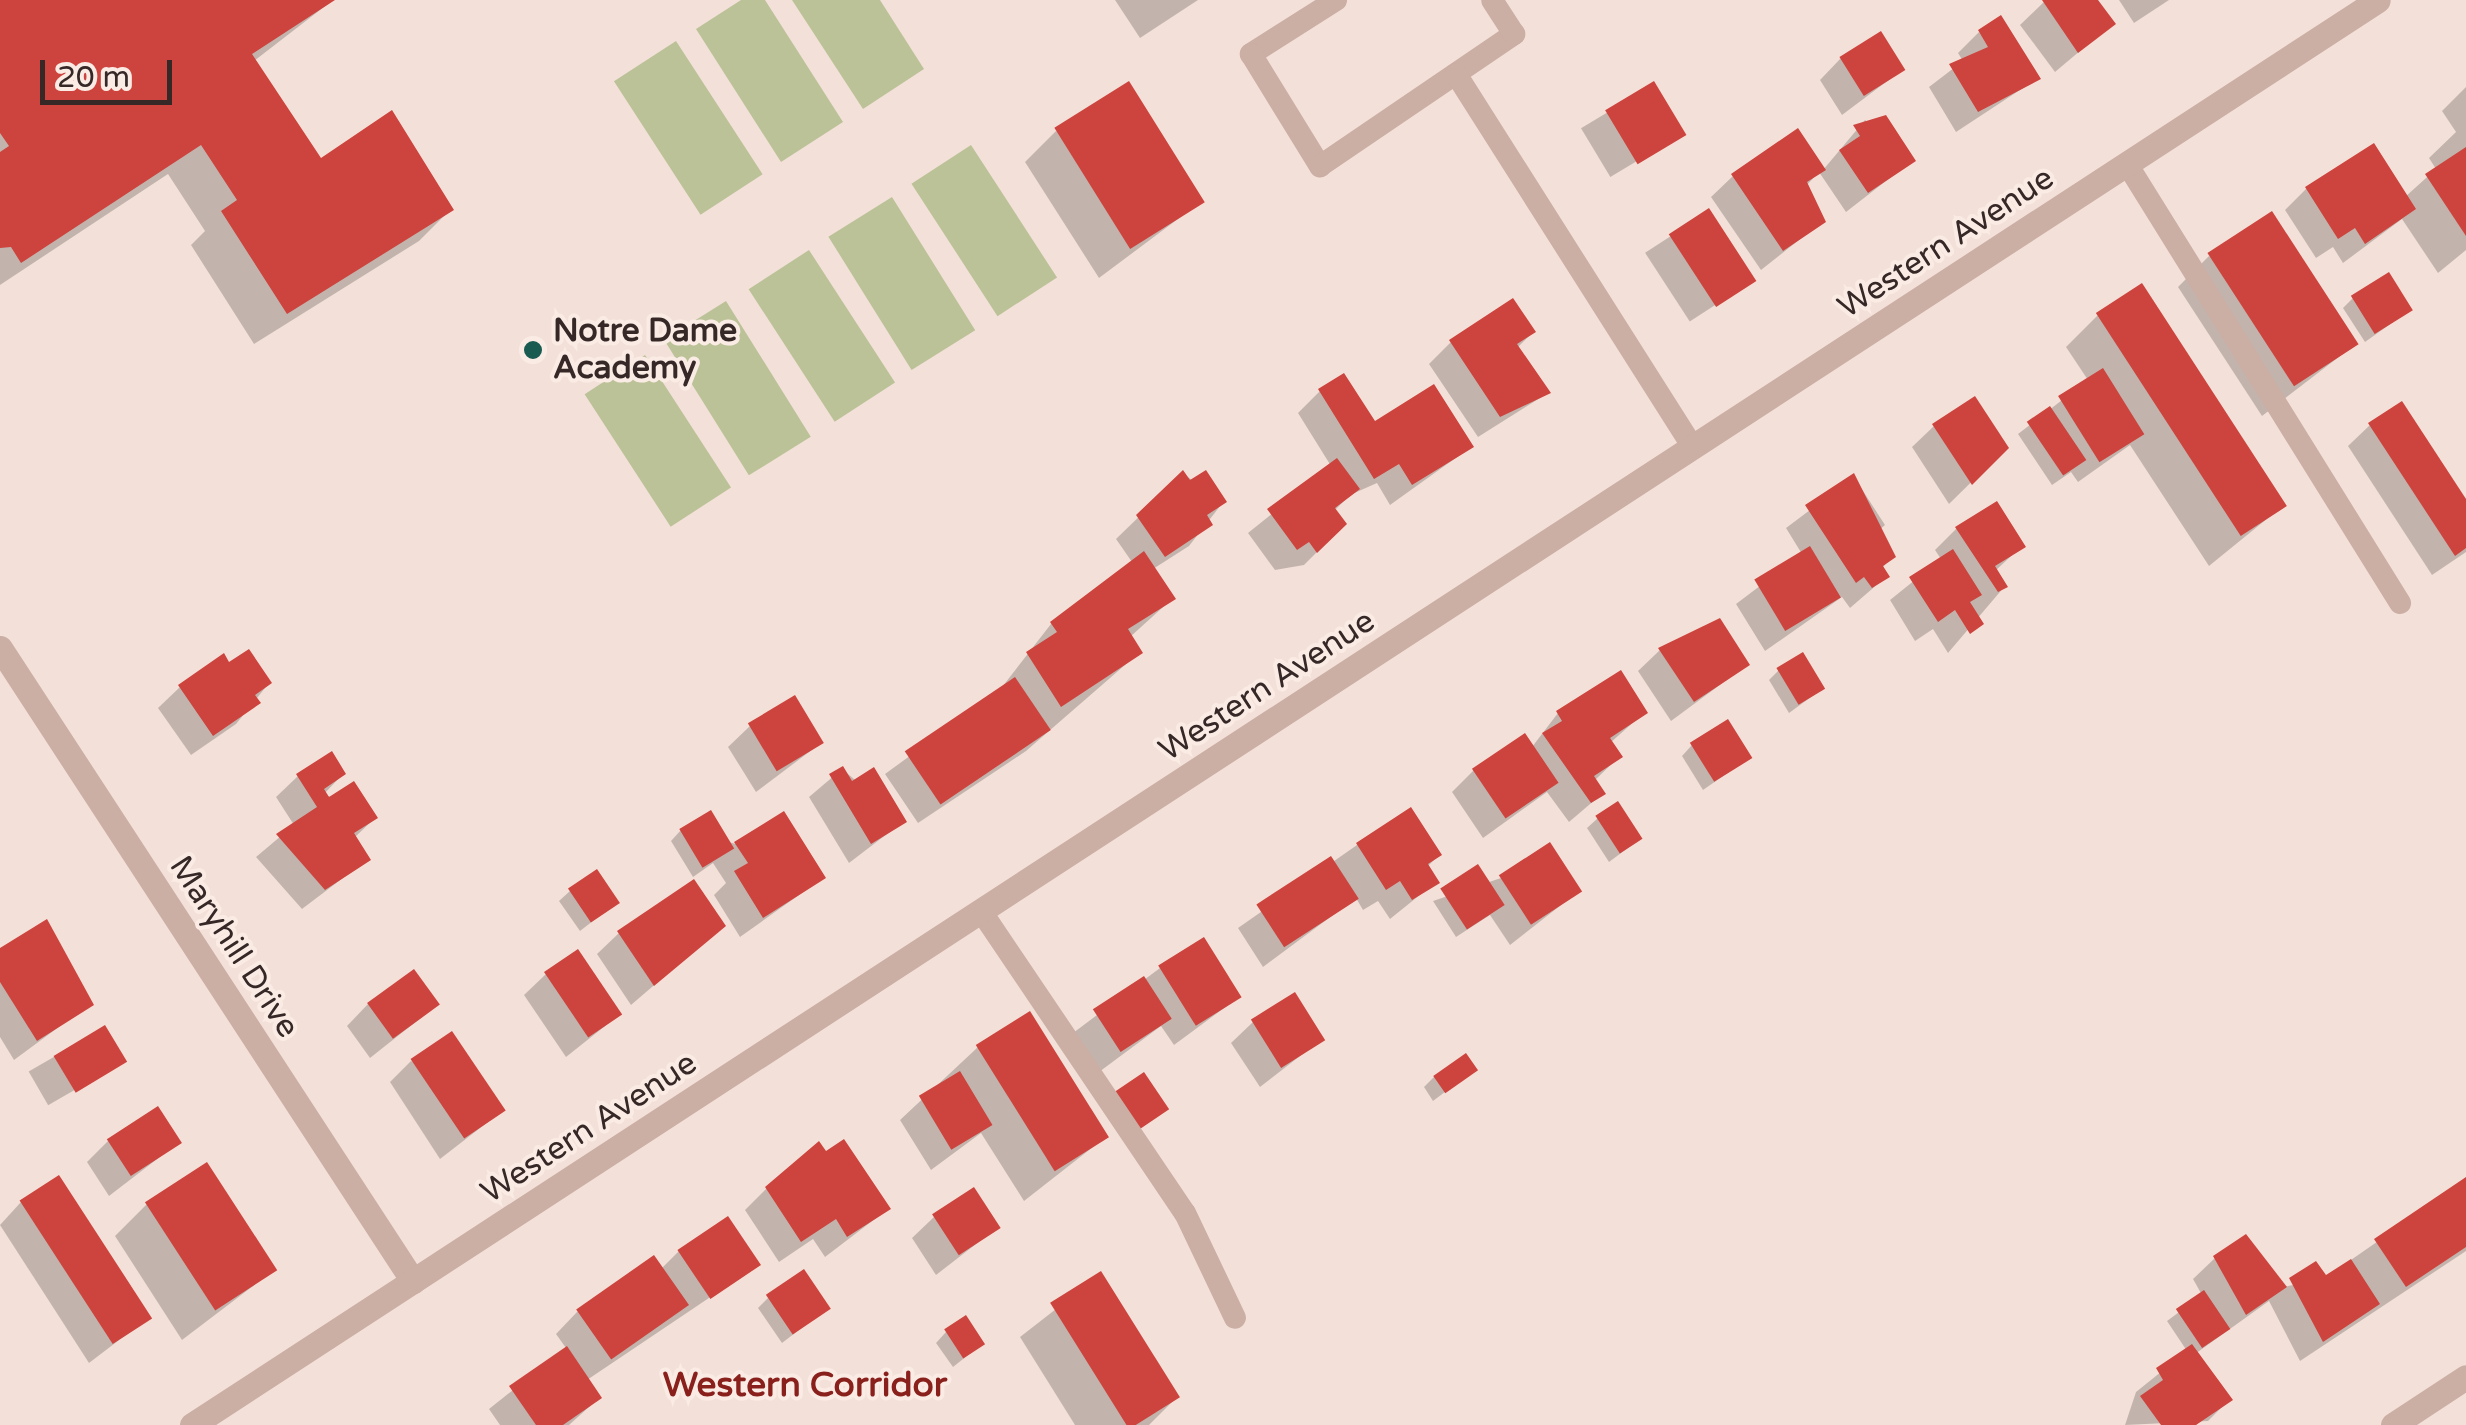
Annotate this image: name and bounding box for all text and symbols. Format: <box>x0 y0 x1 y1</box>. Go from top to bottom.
scale bar <box>45 40 178 102</box>
text: 20 m <box>57 59 130 96</box>
street label: Western Avenue <box>1831 159 2061 327</box>
place label: Notre Dame Academy <box>553 313 737 388</box>
marker: Notre Dame Academy <box>522 339 544 361</box>
street label: Western Avenue <box>1152 602 1382 770</box>
street label: Maryhill Drive <box>161 849 307 1045</box>
street label: Western Avenue <box>474 1044 704 1212</box>
district label: Western Corridor <box>663 1364 947 1406</box>

